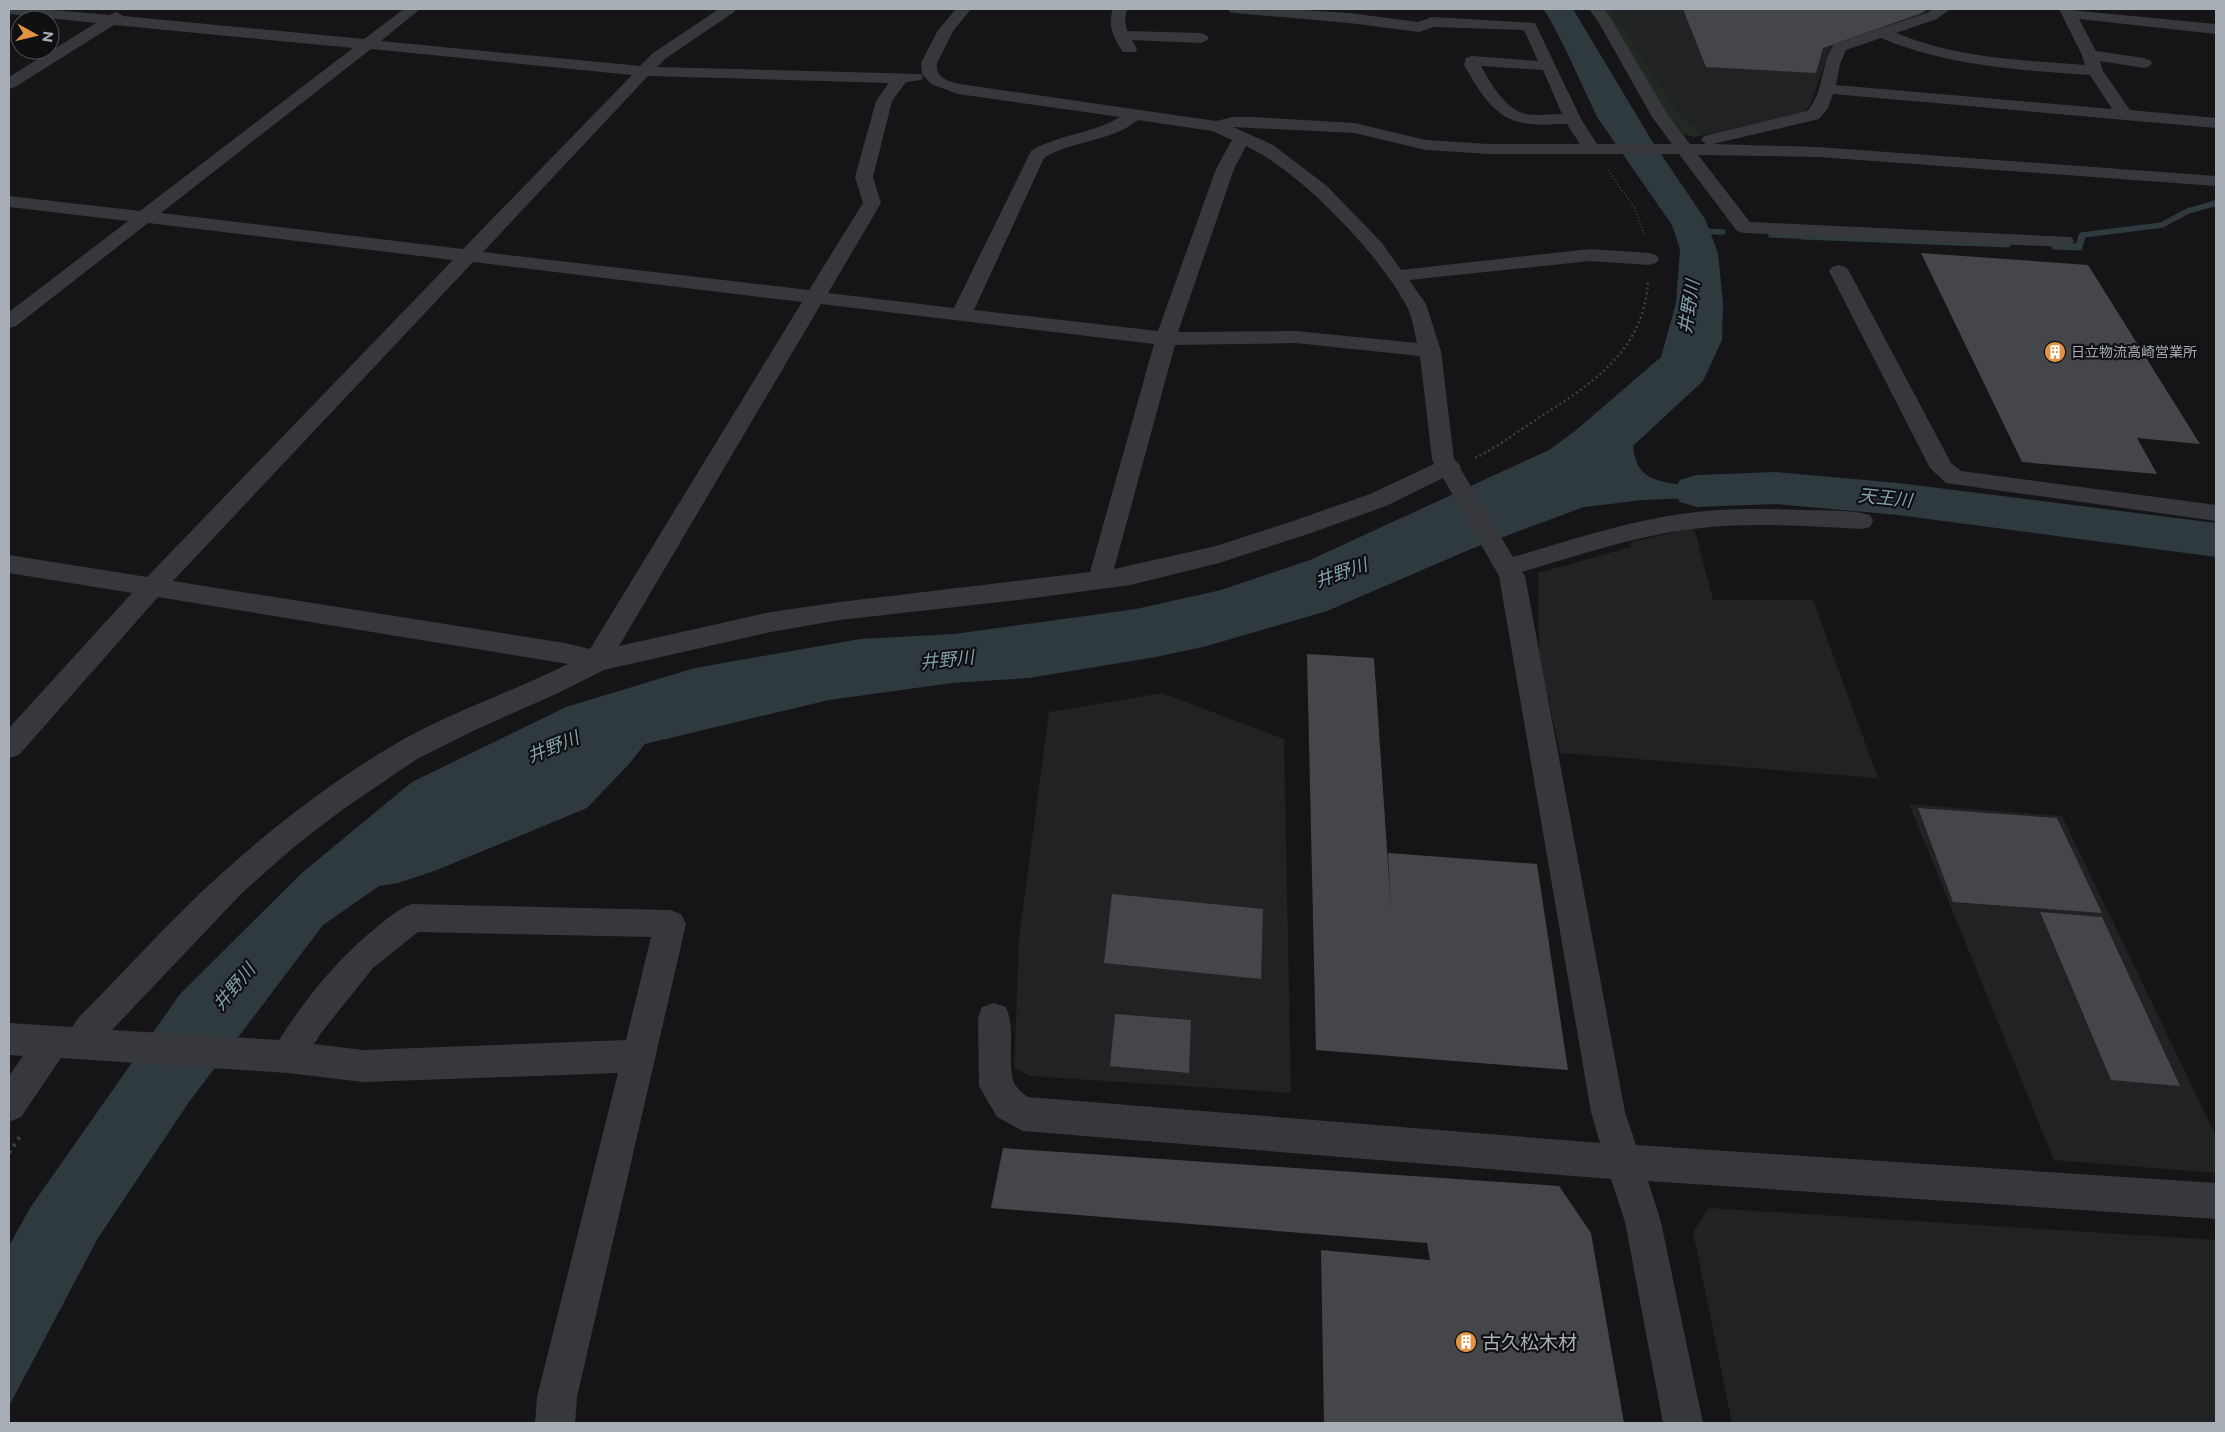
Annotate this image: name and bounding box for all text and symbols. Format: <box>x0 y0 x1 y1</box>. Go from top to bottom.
north arrow <box>10 10 60 60</box>
text: N <box>38 30 58 44</box>
water label: 井野川 <box>1674 277 1704 335</box>
building icon: 日立物流高崎営業所 <box>2043 340 2067 364</box>
place label: 日立物流高崎営業所 <box>2071 343 2197 361</box>
water label: 天王川 <box>1857 484 1915 512</box>
water label: 井野川 <box>1312 553 1372 592</box>
water label: 井野川 <box>919 646 977 674</box>
water label: 井野川 <box>524 726 584 767</box>
water label: 井野川 <box>208 958 261 1015</box>
building icon: 古久松木材 <box>1454 1330 1478 1354</box>
place label: 古久松木材 <box>1482 1331 1577 1354</box>

